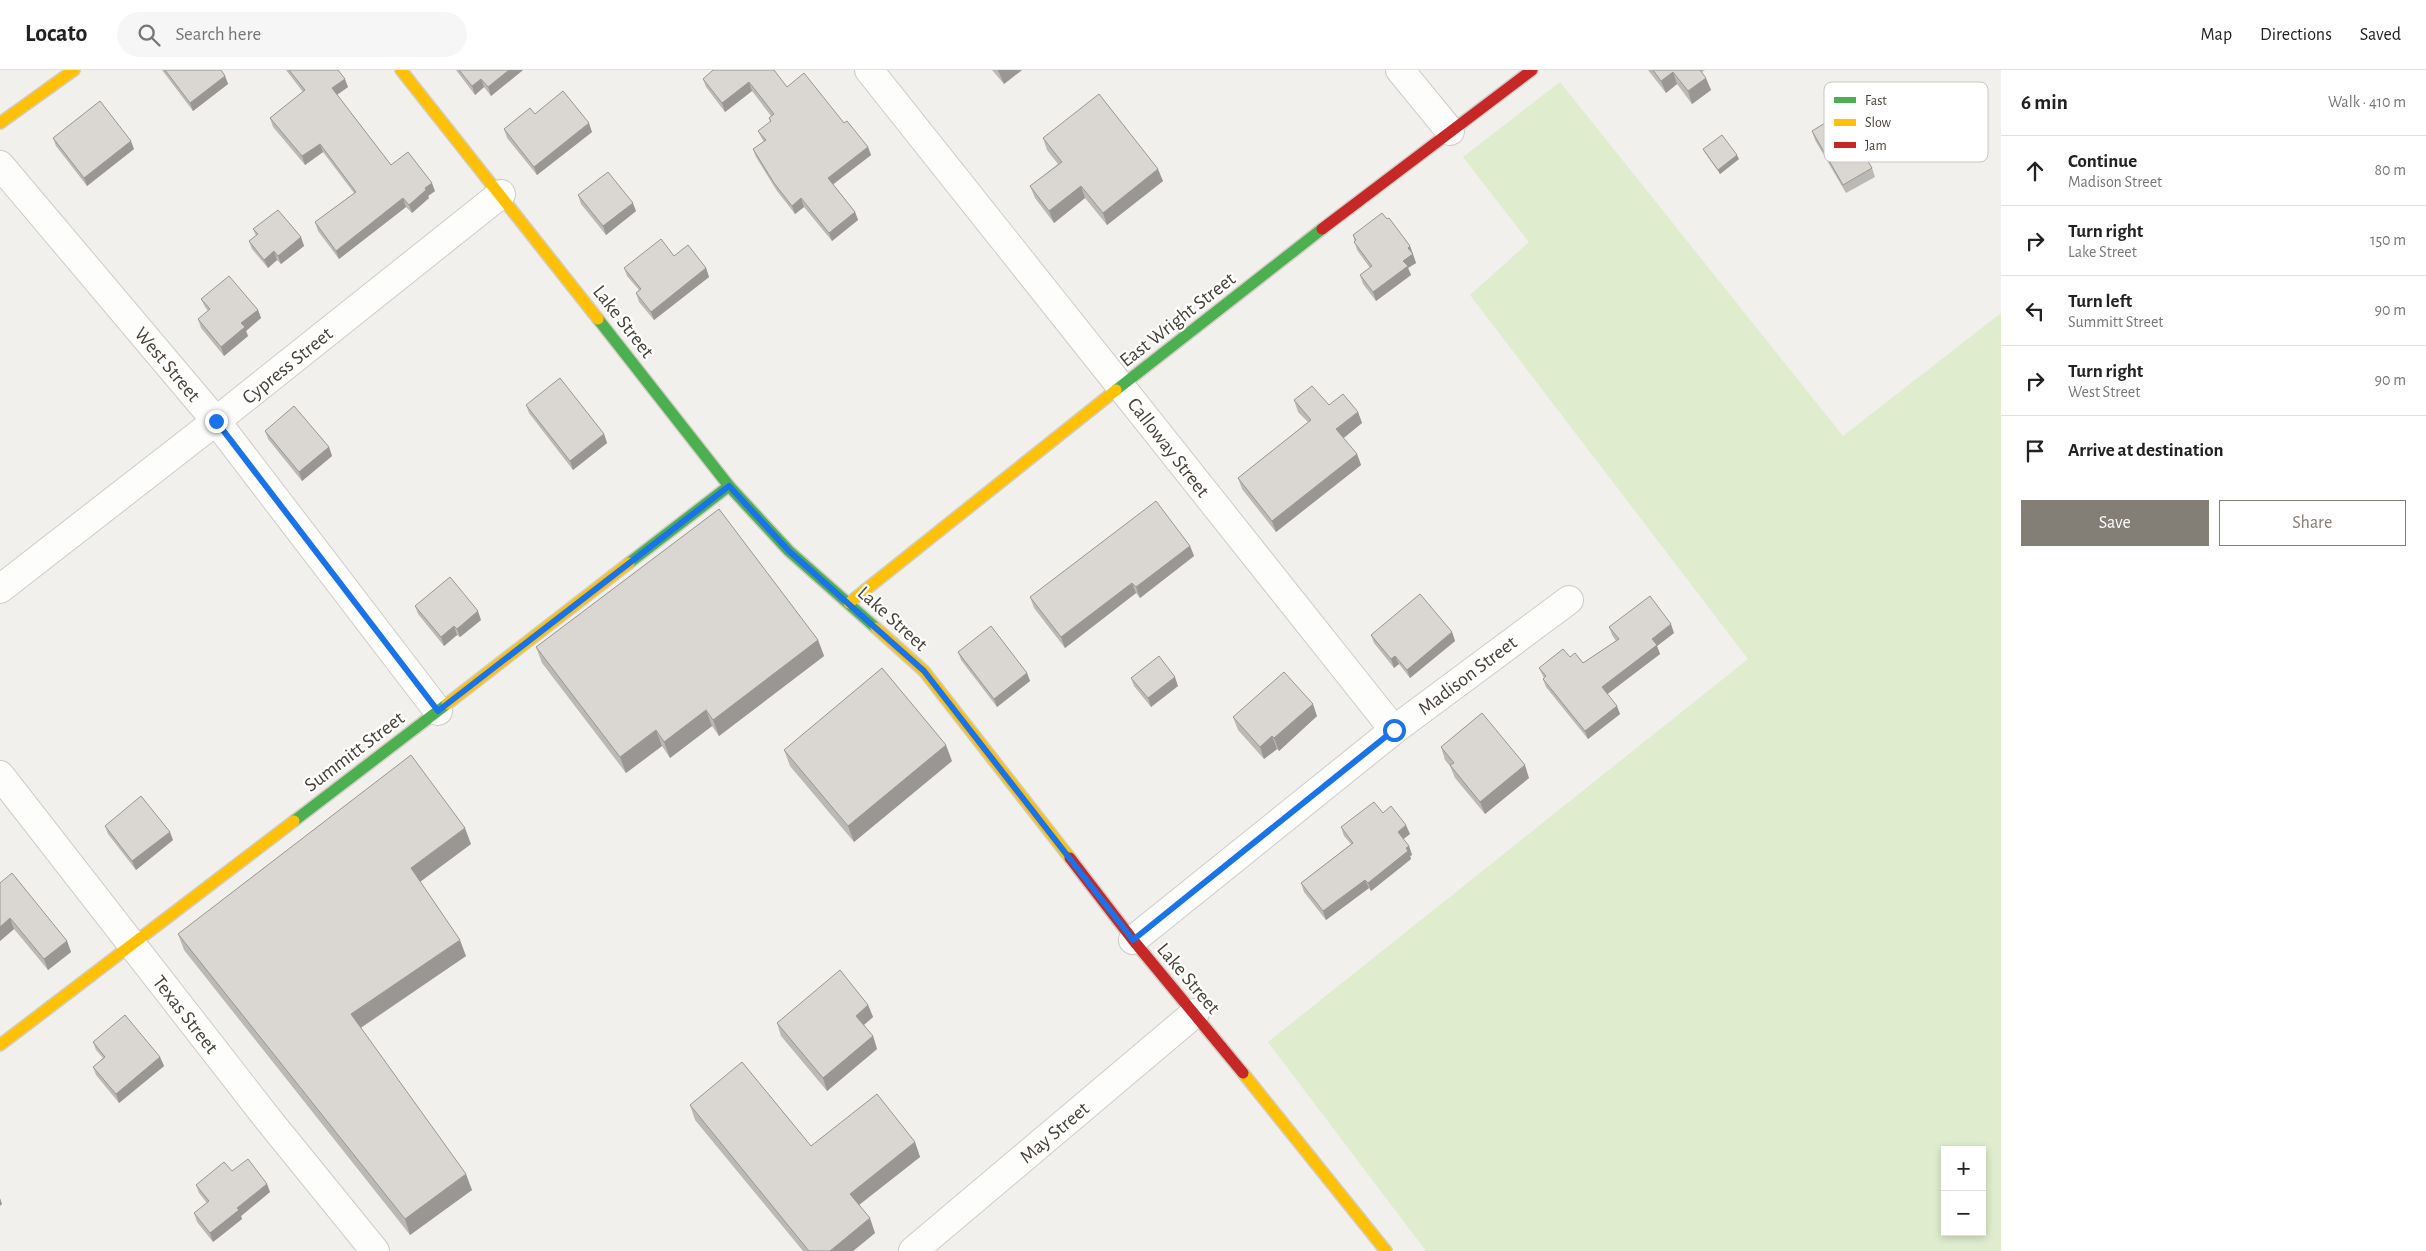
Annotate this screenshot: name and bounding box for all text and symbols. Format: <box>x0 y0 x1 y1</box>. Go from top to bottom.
search box <box>117 12 467 57</box>
icon: search <box>135 21 163 49</box>
text: Locato <box>25 22 87 46</box>
text: Search here <box>175 25 261 44</box>
text: Map <box>2201 26 2232 44</box>
text: Directions <box>2260 26 2332 44</box>
text: Saved <box>2360 26 2401 44</box>
legend <box>1824 82 1988 162</box>
text: 6 min <box>2021 92 2068 113</box>
text: Fast <box>1865 94 1887 108</box>
text: Walk · 410 m <box>2328 94 2406 110</box>
text: Slow <box>1865 116 1892 130</box>
text: Jam <box>1865 139 1887 153</box>
text: Continue <box>2068 152 2137 171</box>
icon: ahead <box>2021 157 2049 185</box>
text: 80 m <box>2375 162 2406 178</box>
text: Madison Street <box>2068 174 2162 190</box>
text: Turn right <box>2068 222 2143 241</box>
icon: right <box>2021 227 2049 255</box>
text: 150 m <box>2370 232 2406 248</box>
text: Lake Street <box>2068 244 2137 260</box>
street label: East Wright Street <box>1116 268 1240 371</box>
street label: Lake Street <box>589 282 658 362</box>
text: Turn left <box>2068 292 2132 311</box>
icon: left <box>2021 297 2049 325</box>
text: 90 m <box>2375 302 2406 318</box>
text: Summitt Street <box>2068 314 2163 330</box>
street label: Cypress Street <box>239 323 337 408</box>
street label: West Street <box>131 324 204 406</box>
text: Turn right <box>2068 362 2143 381</box>
icon: right <box>2021 367 2049 395</box>
text: 90 m <box>2375 372 2406 388</box>
text: West Street <box>2068 384 2140 400</box>
street label: Calloway Street <box>1123 394 1213 502</box>
route end <box>205 410 228 433</box>
icon: arrive <box>2021 437 2049 465</box>
text: Arrive at destination <box>2068 441 2224 460</box>
button: Save <box>2021 500 2209 546</box>
button: Share <box>2219 500 2406 546</box>
street label: Lake Street <box>854 583 931 655</box>
street label: Madison Street <box>1415 632 1521 719</box>
street label: Summitt Street <box>301 708 409 796</box>
route start <box>1383 719 1406 742</box>
street label: Lake Street <box>1153 939 1224 1018</box>
street label: Texas Street <box>149 972 222 1058</box>
street label: May Street <box>1016 1098 1094 1167</box>
map controls <box>1941 1146 1986 1236</box>
button: + <box>1941 1146 1986 1191</box>
button: − <box>1941 1191 1986 1236</box>

